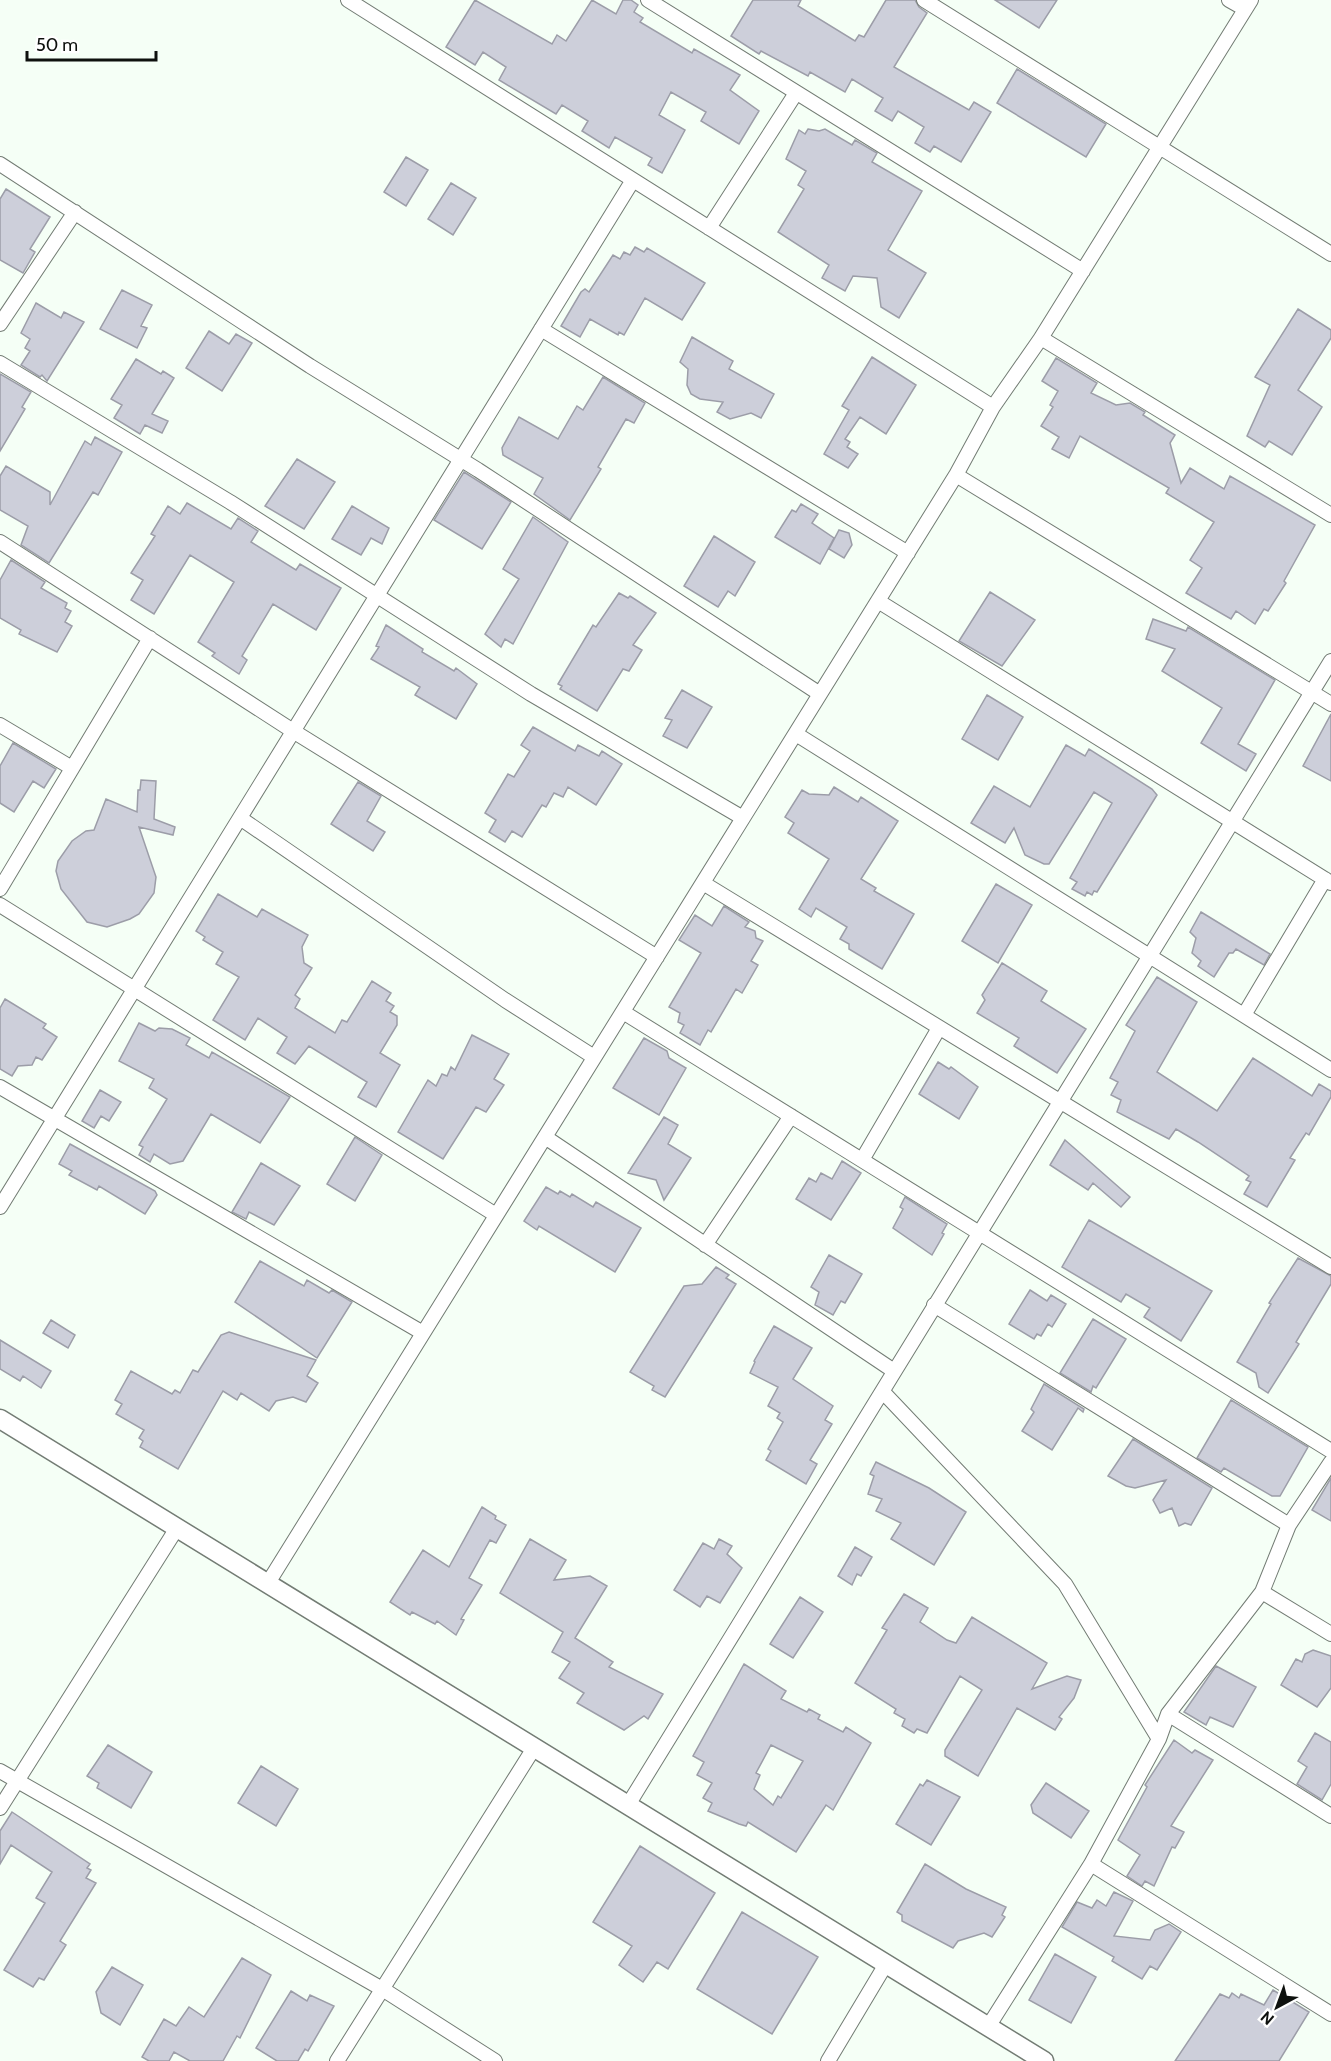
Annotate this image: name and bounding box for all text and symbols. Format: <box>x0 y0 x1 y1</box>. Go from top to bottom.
scale bar <box>27 24 156 62</box>
text: 50 m <box>36 34 78 56</box>
north arrow <box>1247 1977 1307 2037</box>
text: N <box>1257 2007 1278 2029</box>

